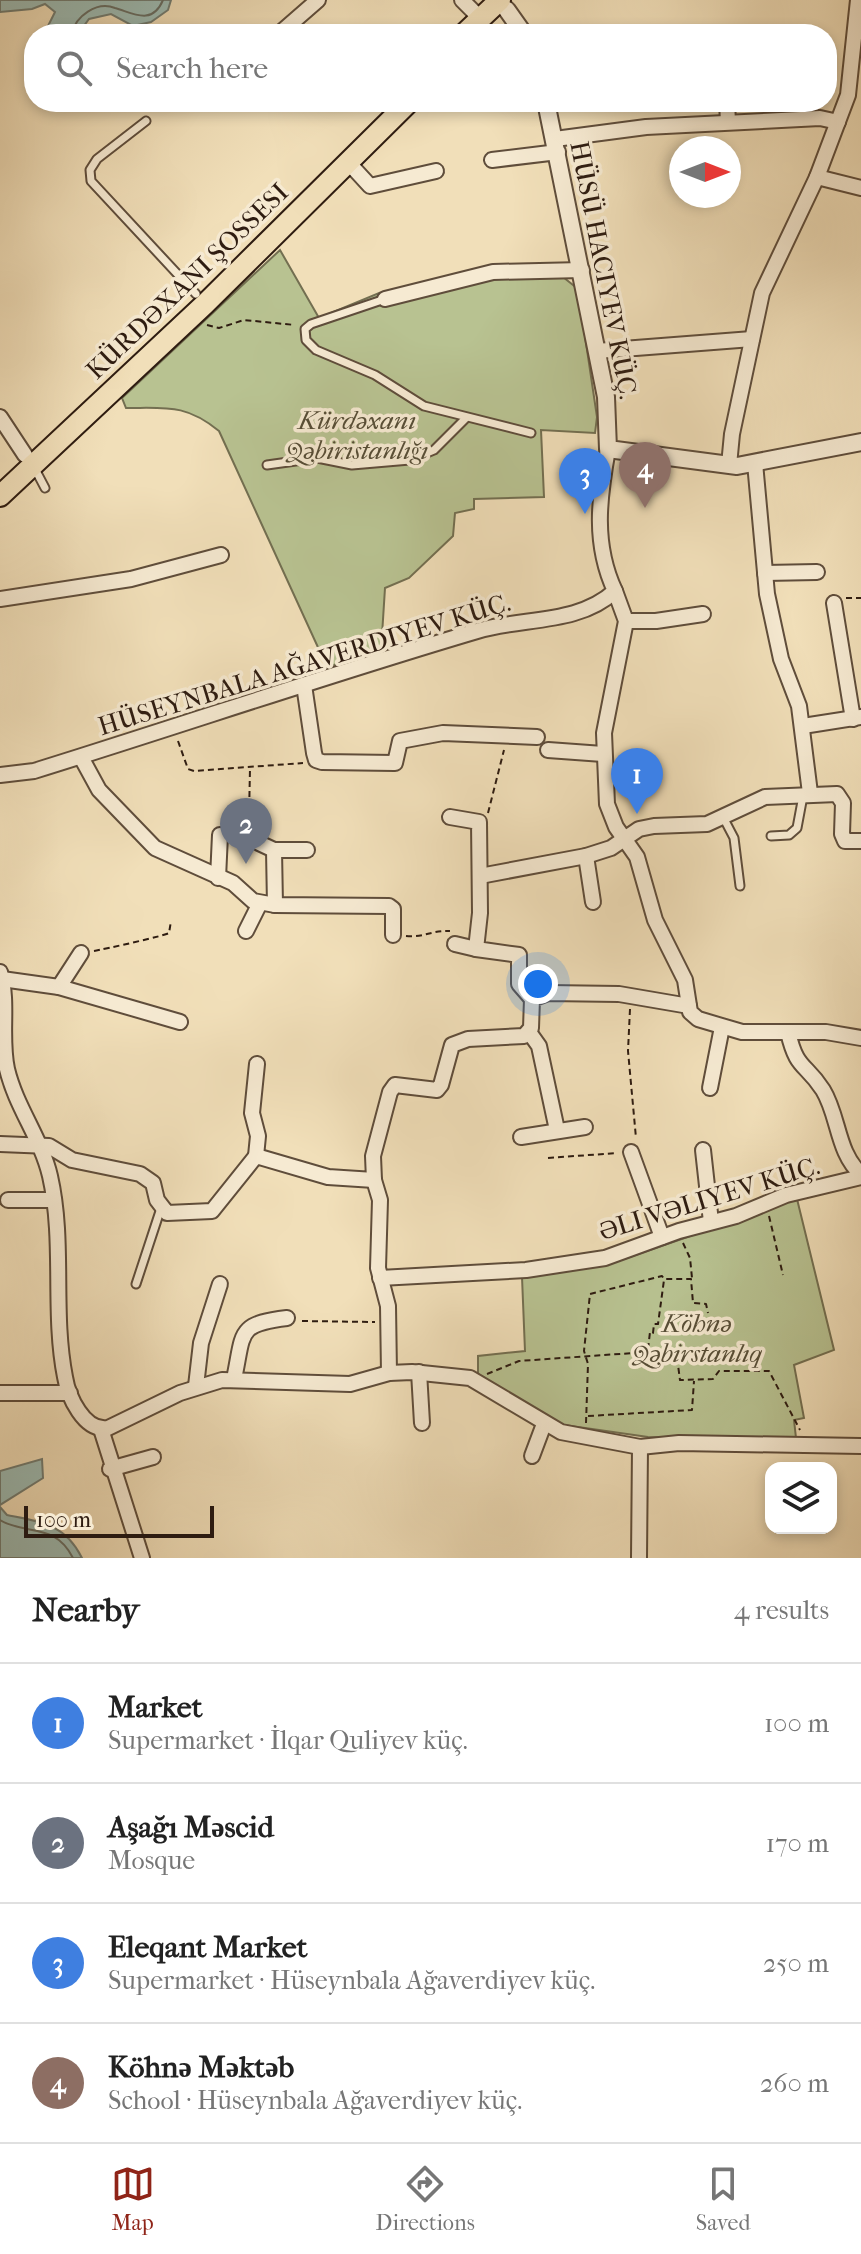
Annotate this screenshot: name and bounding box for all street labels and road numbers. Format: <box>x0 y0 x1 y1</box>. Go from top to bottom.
street label: HÜSÜ HACIYEV KÜÇ. <box>563 138 644 402</box>
street label: KÜRDƏXANI ŞOSSESI <box>80 177 295 386</box>
street label: HÜSEYNBALA AĞAVERDIYEV KÜÇ. <box>94 585 514 742</box>
street label: ƏLI VƏLIYEV KÜÇ. <box>595 1150 823 1247</box>

